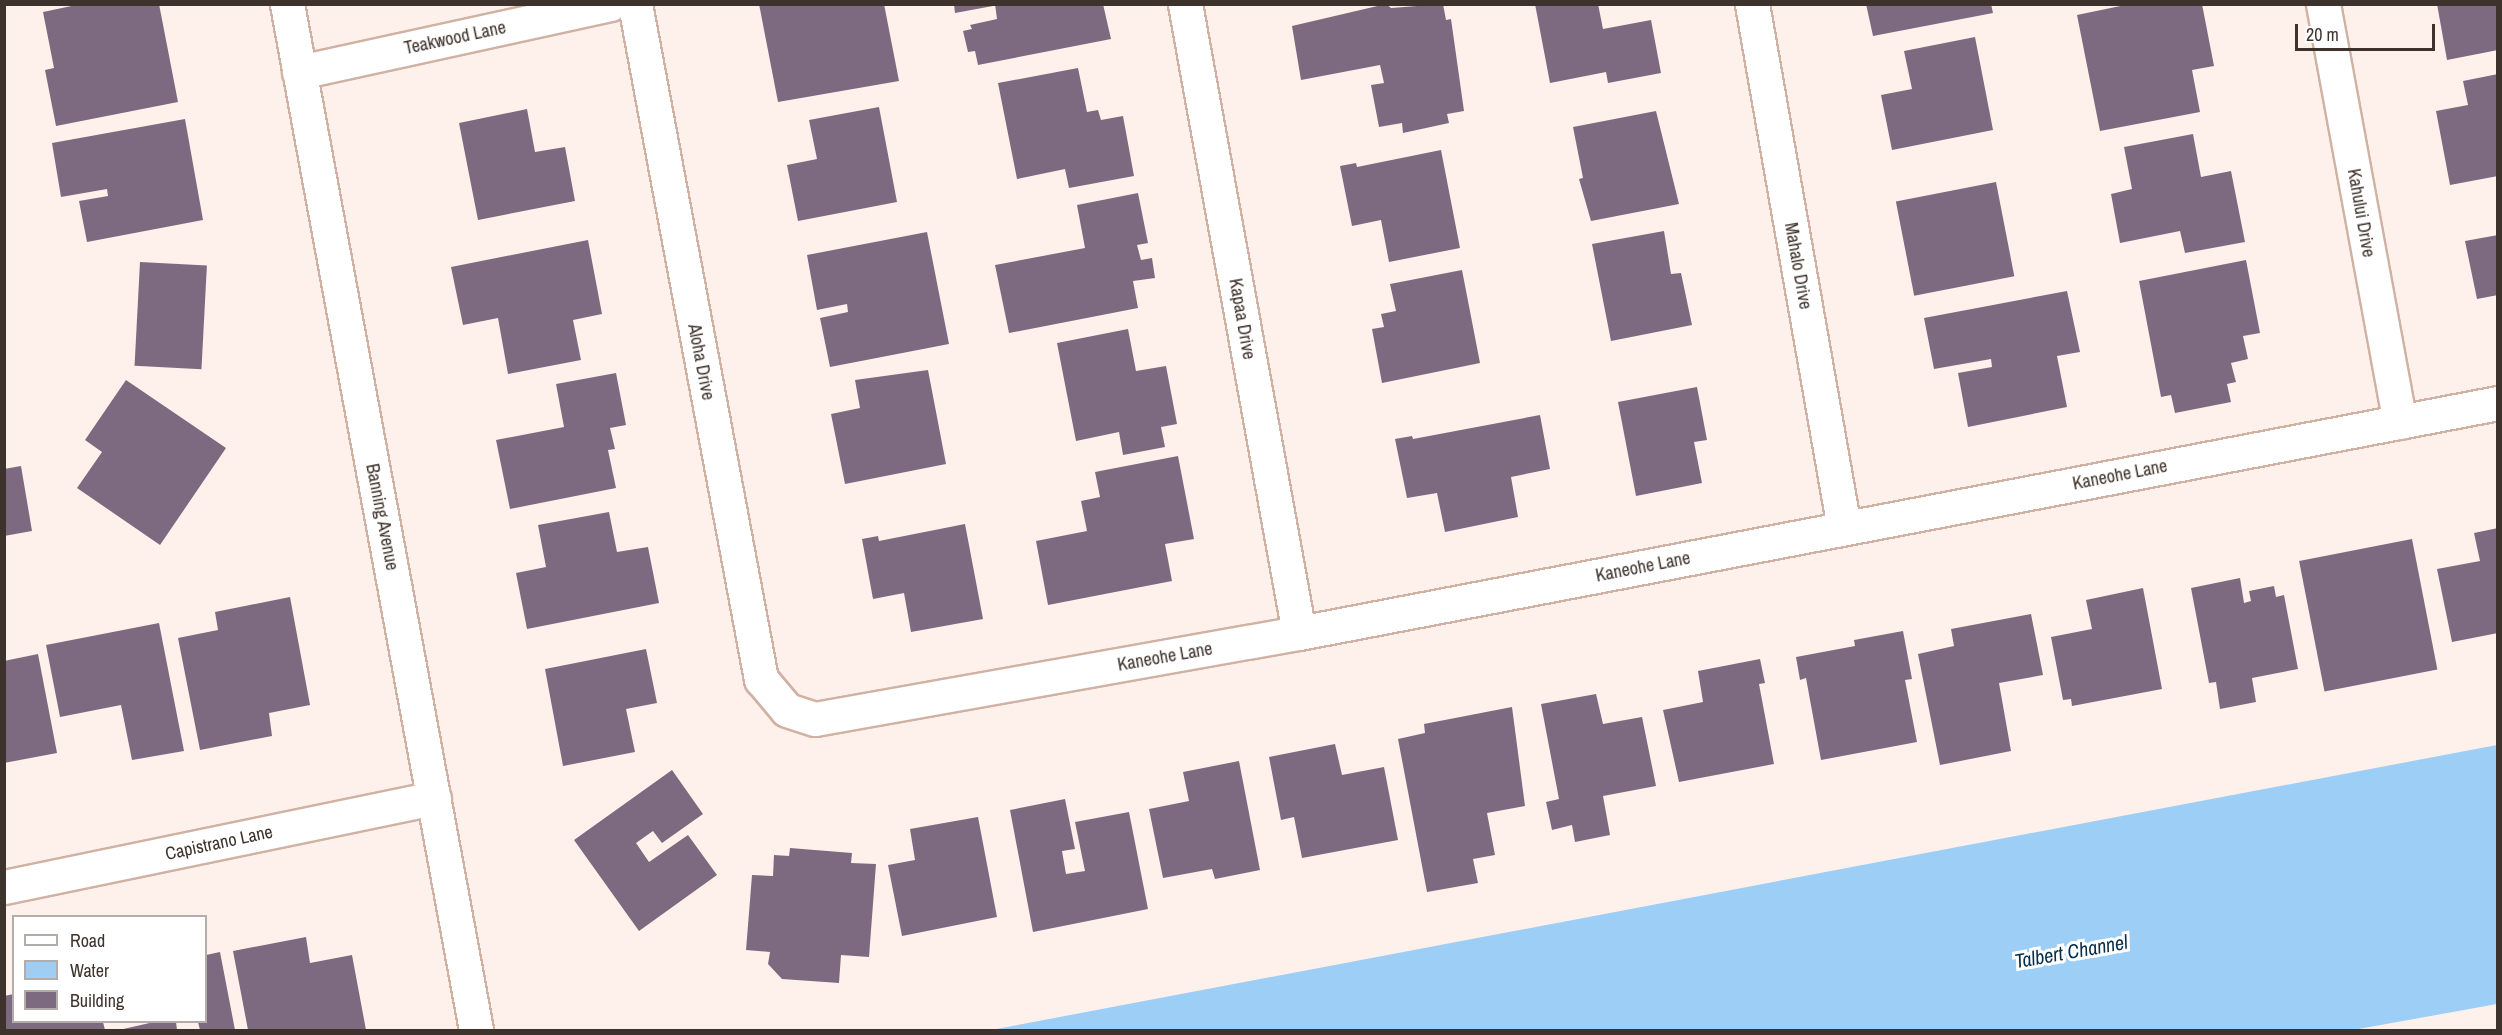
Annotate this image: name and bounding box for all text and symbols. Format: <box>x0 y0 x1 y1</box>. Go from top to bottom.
scale bar <box>2298 12 2438 50</box>
street label: Teakwood Lane <box>402 17 508 59</box>
text: 20 m <box>2306 22 2339 47</box>
street label: Kahului Drive <box>2343 167 2379 259</box>
street label: Mahalo Drive <box>1780 221 1816 311</box>
street label: Kapaa Drive <box>1224 277 1260 361</box>
street label: Aloha Drive <box>683 322 719 402</box>
street label: Kaneohe Lane <box>2071 455 2169 495</box>
street label: Banning Avenue <box>361 461 403 573</box>
street label: Kaneohe Lane <box>1594 547 1692 587</box>
street label: Kaneohe Lane <box>1116 638 1214 676</box>
street label: Capistrano Lane <box>163 821 275 865</box>
legend <box>12 915 207 1023</box>
text: Road <box>70 928 105 953</box>
water label: Talbert Channel <box>2013 929 2129 973</box>
text: Water <box>70 958 109 983</box>
text: Building <box>70 988 124 1013</box>

